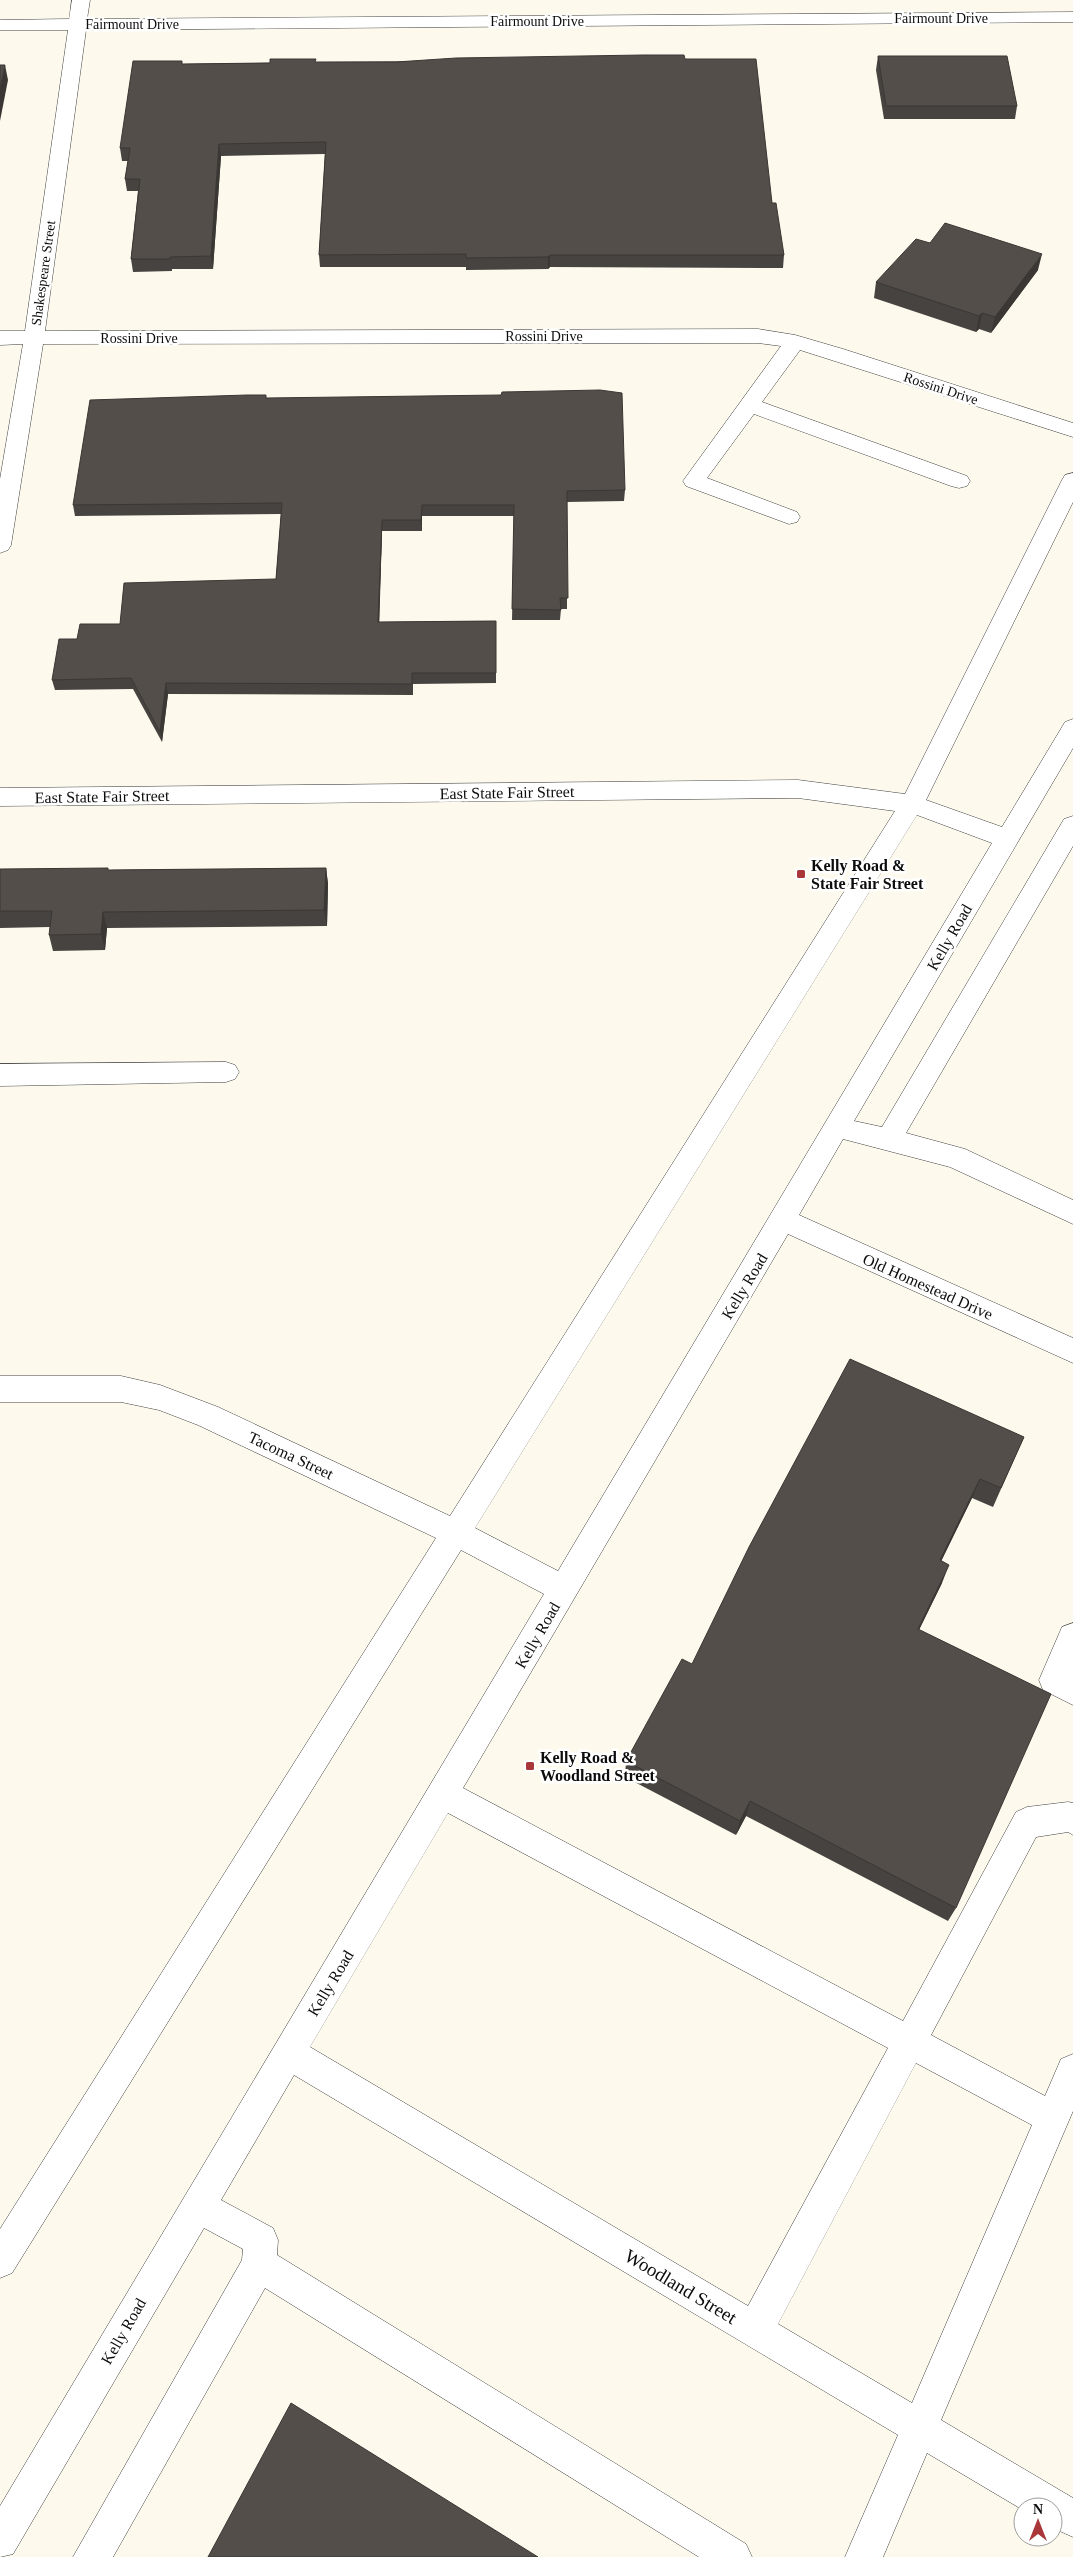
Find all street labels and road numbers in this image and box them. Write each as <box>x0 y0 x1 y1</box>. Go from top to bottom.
street label: Fairmount Drive <box>894 11 988 26</box>
street label: Fairmount Drive <box>490 14 584 29</box>
street label: Fairmount Drive <box>85 17 179 32</box>
street label: Shakespeare Street <box>29 219 58 327</box>
street label: Rossini Drive <box>505 329 583 344</box>
street label: Rossini Drive <box>100 331 178 346</box>
street label: Rossini Drive <box>902 369 980 408</box>
street label: East State Fair Street <box>440 783 575 802</box>
street label: East State Fair Street <box>35 787 170 806</box>
street label: Kelly Road <box>924 901 976 974</box>
street label: Kelly Road <box>718 1250 771 1323</box>
street label: Old Homestead Drive <box>860 1250 995 1323</box>
street label: Tacoma Street <box>246 1428 336 1483</box>
street label: Kelly Road <box>512 1599 564 1672</box>
street label: Kelly Road <box>304 1947 357 2020</box>
street label: Woodland Street <box>621 2245 741 2328</box>
street label: Kelly Road <box>98 2295 150 2368</box>

